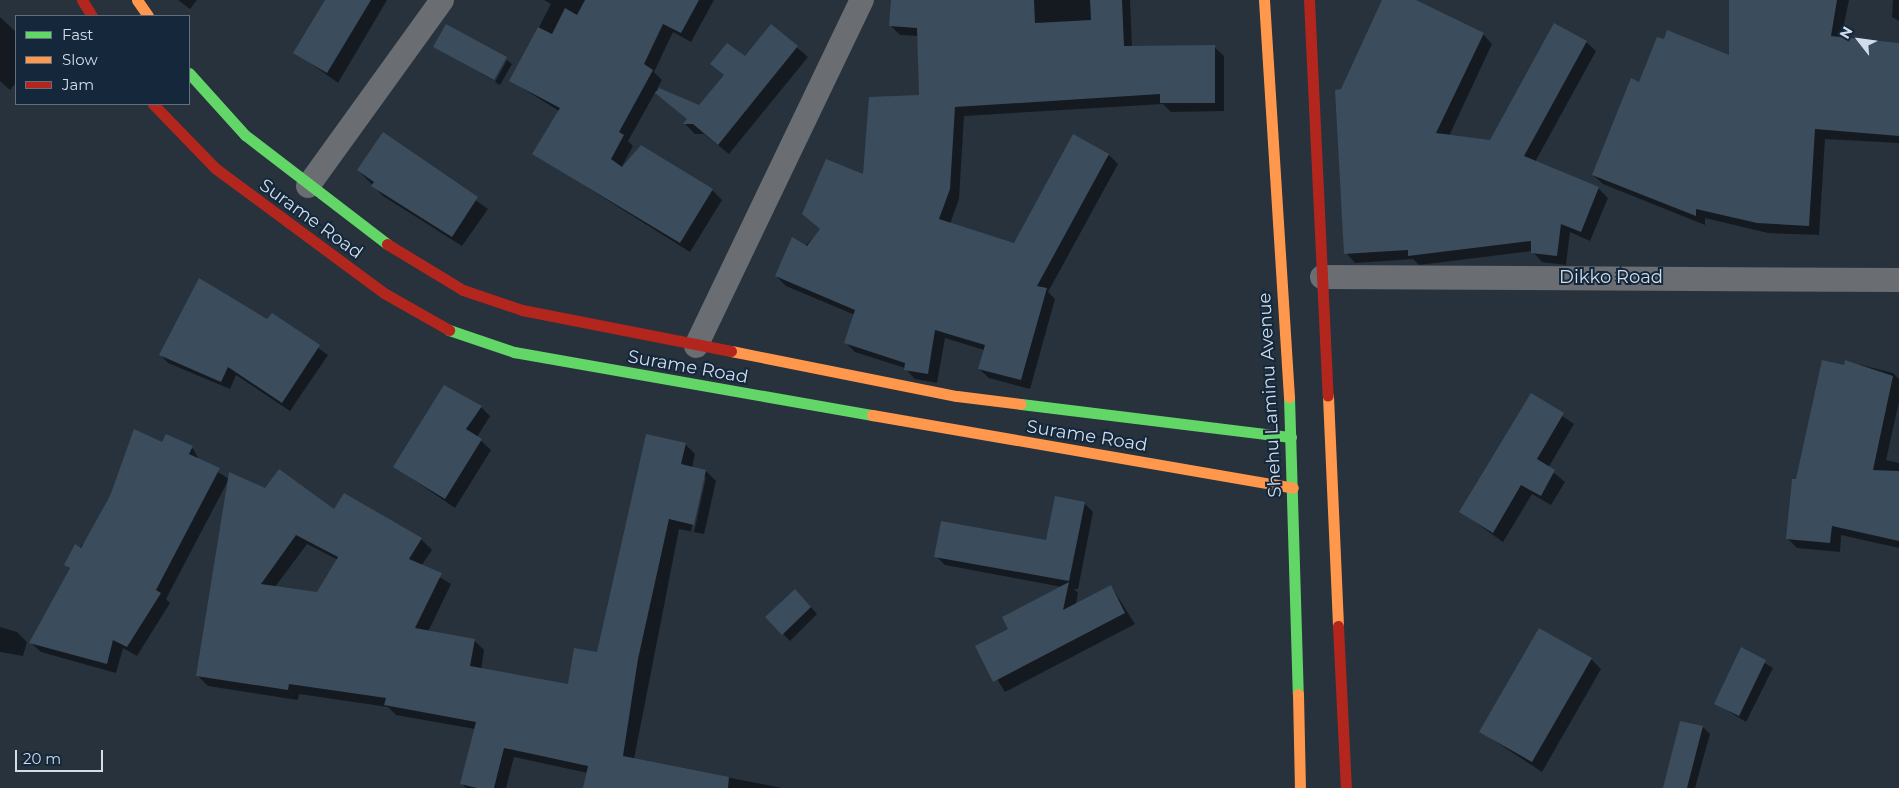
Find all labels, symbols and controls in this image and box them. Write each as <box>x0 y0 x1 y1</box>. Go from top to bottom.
legend <box>15 15 190 105</box>
north arrow <box>1834 15 1884 65</box>
text: N <box>1835 23 1857 42</box>
text: Fast <box>62 25 93 44</box>
text: Slow <box>62 50 98 69</box>
text: Jam <box>62 75 94 94</box>
street label: Surame Road <box>255 174 367 264</box>
street label: Dikko Road <box>1559 266 1663 288</box>
street label: Shehu Laminu Avenue <box>1254 292 1286 498</box>
street label: Surame Road <box>626 346 750 388</box>
street label: Surame Road <box>1025 416 1149 456</box>
scale bar <box>18 740 105 772</box>
text: 20 m <box>23 749 61 768</box>

